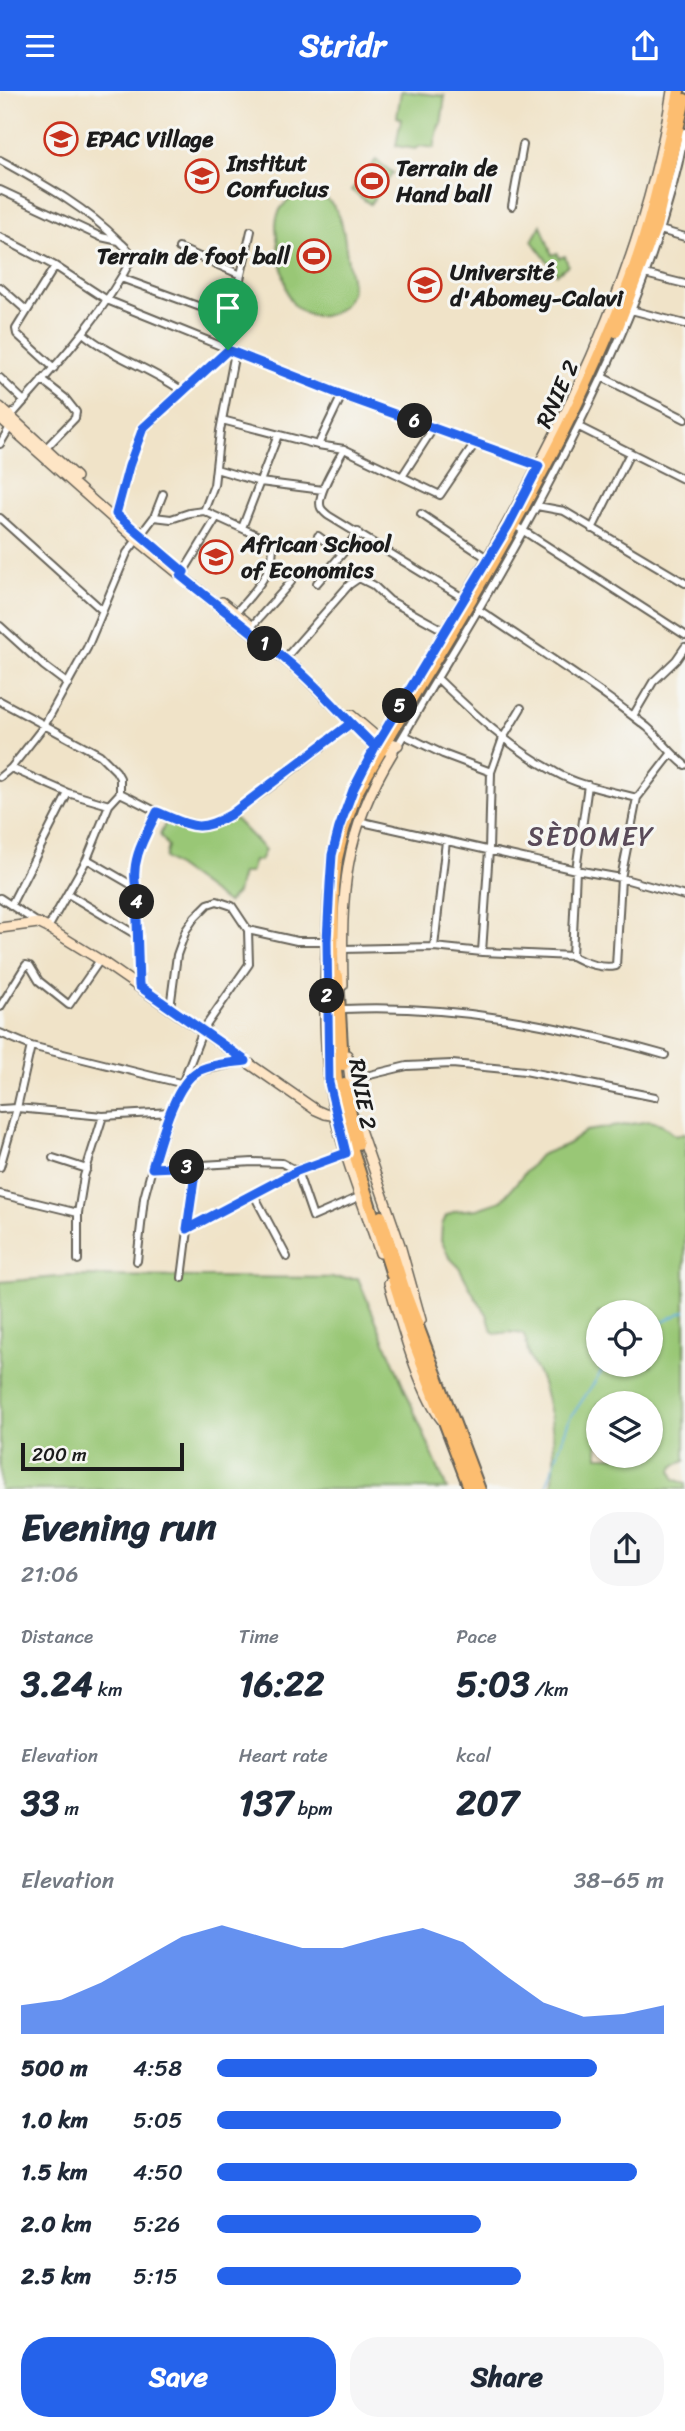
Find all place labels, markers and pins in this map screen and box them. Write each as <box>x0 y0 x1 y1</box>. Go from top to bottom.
place label: EPAC Village <box>86 119 214 160</box>
school or university icon: EPAC Village <box>42 120 80 158</box>
place label: Institut Confucius <box>226 143 330 210</box>
place label: Terrain de Hand ball <box>395 148 498 215</box>
school or university icon: Institut Confucius <box>183 157 221 195</box>
sports icon: Terrain de Hand ball <box>353 162 391 200</box>
place label: Terrain de foot ball <box>97 236 291 277</box>
sports icon: Terrain de foot ball <box>295 237 333 275</box>
place label: Université d'Abomey-Calavi <box>450 252 625 319</box>
school or university icon: Université d'Abomey-Calavi <box>406 266 444 304</box>
pin <box>198 278 258 350</box>
pin: 6 <box>398 403 432 439</box>
place label: African School of Economics <box>240 524 392 591</box>
school or university icon: African School of Economics <box>197 538 235 576</box>
pin: 1 <box>247 627 282 661</box>
pin: 5 <box>382 689 418 723</box>
pin: 4 <box>120 885 154 919</box>
pin: 2 <box>310 979 344 1013</box>
pin: 3 <box>170 1149 204 1185</box>

